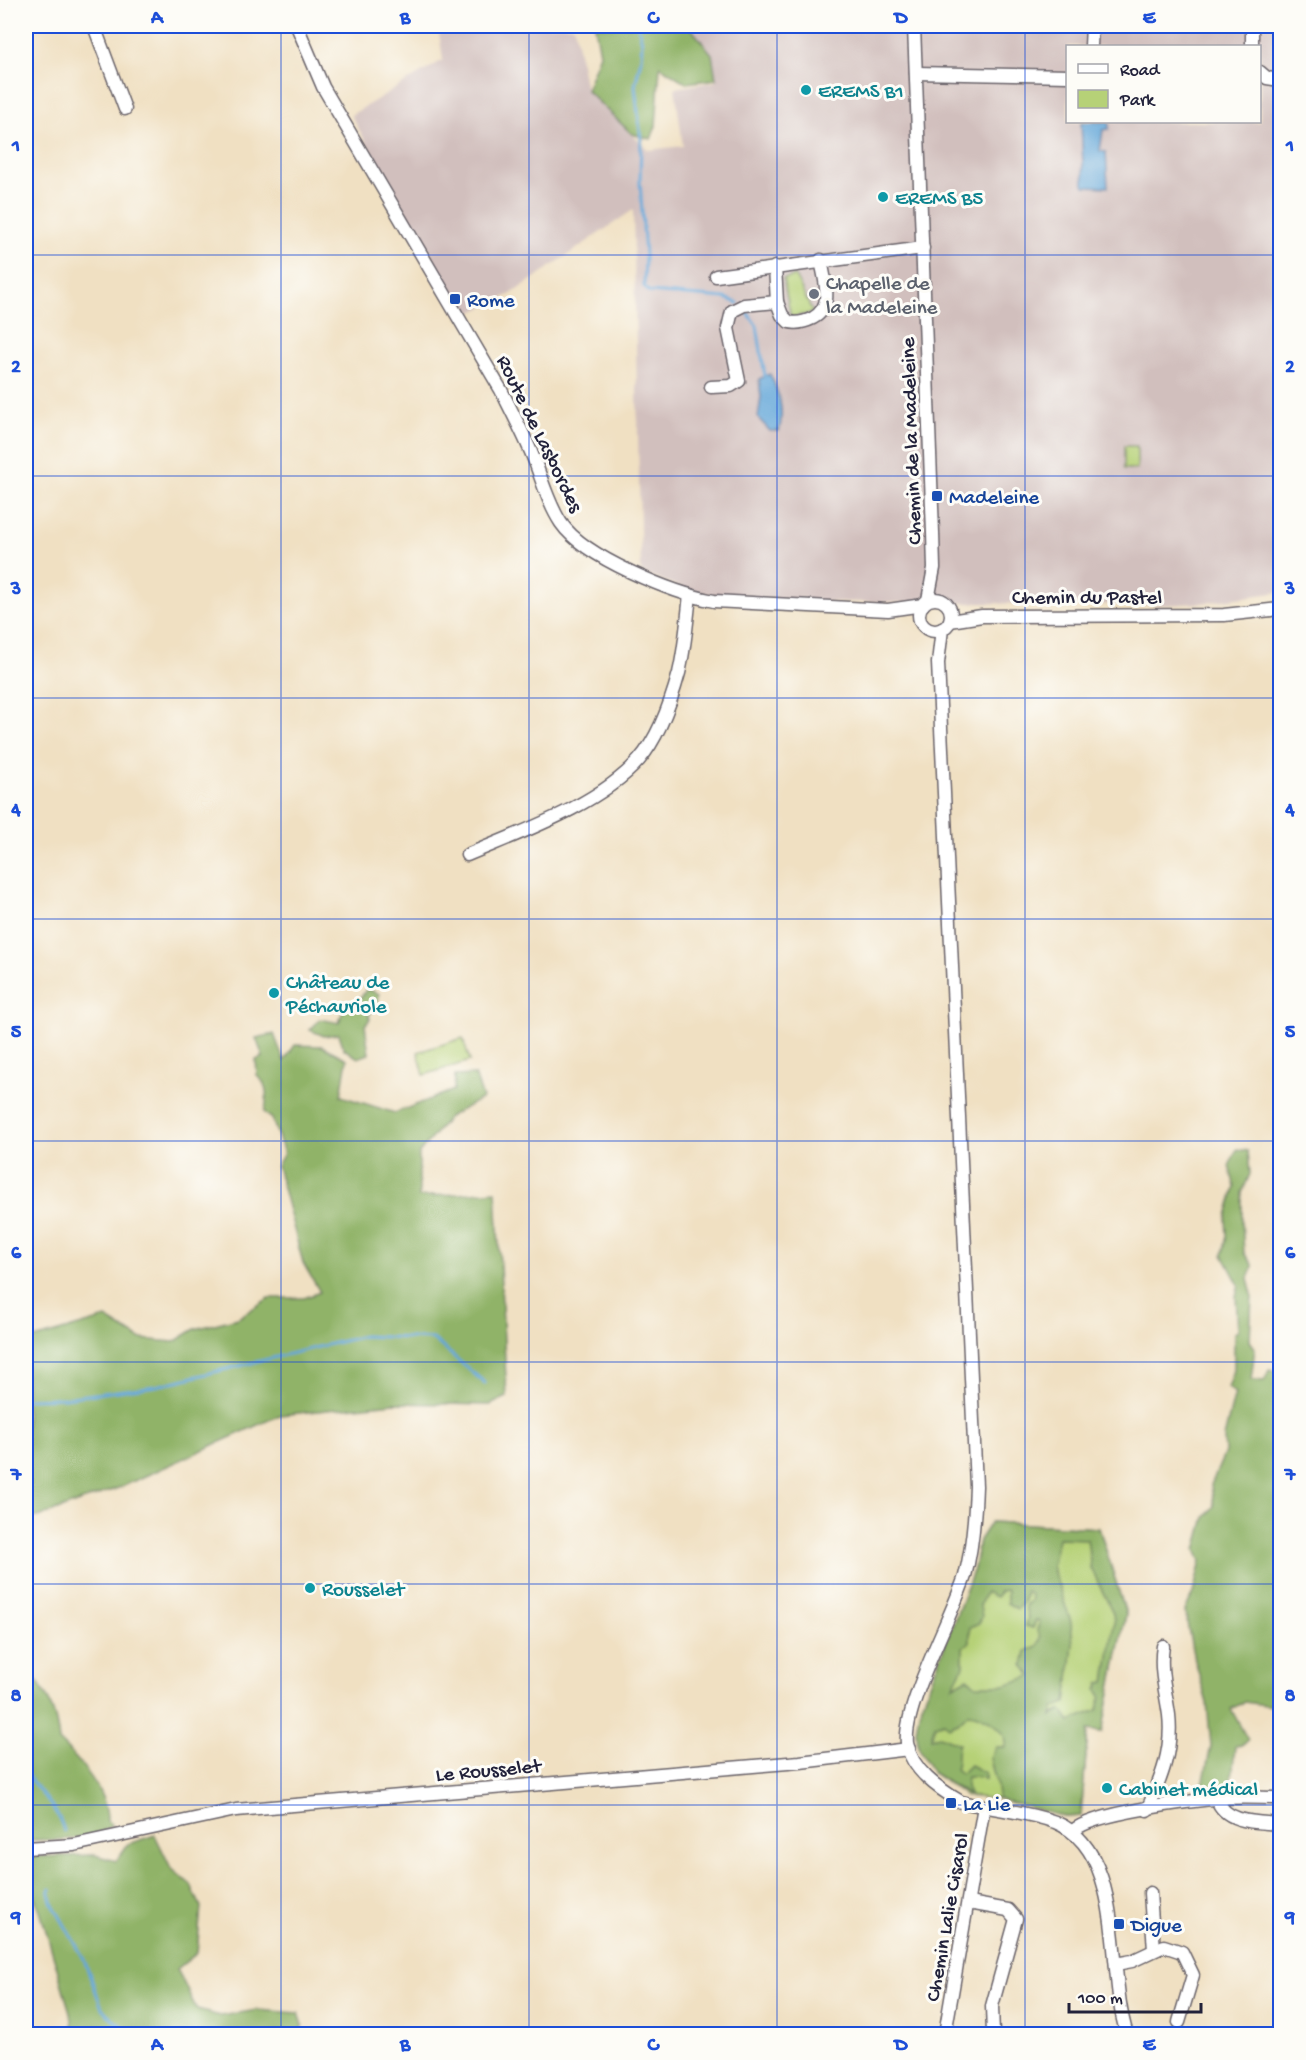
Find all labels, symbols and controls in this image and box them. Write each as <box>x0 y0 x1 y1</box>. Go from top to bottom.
text: A <box>150 8 165 31</box>
text: B <box>399 8 411 31</box>
text: C <box>647 8 661 31</box>
text: D <box>892 8 908 31</box>
text: E <box>1143 8 1157 31</box>
legend <box>1066 45 1261 123</box>
text: Road <box>1120 61 1161 82</box>
place label: EREMS B1 <box>818 81 904 106</box>
marker: EREMS B1 <box>799 83 813 97</box>
text: Park <box>1119 91 1156 112</box>
text: 1 <box>11 136 20 159</box>
text: 1 <box>1285 136 1294 159</box>
place label: EREMS B5 <box>895 188 983 213</box>
marker: EREMS B5 <box>876 190 890 204</box>
place label: Chapelle de la Madeleine <box>826 273 939 322</box>
marker: Chapelle de la Madeleine <box>807 287 821 301</box>
place label: Rome <box>467 290 516 315</box>
marker: Rome <box>448 292 462 306</box>
street label: Chemin de la Madeleine <box>897 336 930 545</box>
street label: Route de Lasbordes <box>489 352 587 518</box>
text: 2 <box>11 357 21 380</box>
text: 2 <box>1285 357 1295 380</box>
place label: Madeleine <box>949 487 1040 512</box>
marker: Madeleine <box>930 489 944 503</box>
text: 3 <box>10 579 21 602</box>
text: 3 <box>1284 579 1295 602</box>
street label: Chemin du Pastel <box>1012 587 1162 612</box>
text: 4 <box>10 800 21 823</box>
text: 4 <box>1284 800 1295 823</box>
place label: Château de Péchauriole <box>285 972 391 1021</box>
marker: Château de Péchauriole <box>267 986 281 1000</box>
text: 5 <box>11 1022 22 1045</box>
text: 5 <box>1285 1022 1296 1045</box>
text: 6 <box>11 1243 22 1266</box>
text: 6 <box>1285 1243 1296 1266</box>
text: 7 <box>10 1465 23 1488</box>
text: 7 <box>1284 1465 1297 1488</box>
place label: Rousselet <box>322 1579 407 1604</box>
marker: Rousselet <box>303 1581 317 1595</box>
text: 8 <box>11 1686 22 1709</box>
text: 8 <box>1285 1686 1296 1709</box>
street label: Le Rousselet <box>435 1755 544 1790</box>
place label: Cabinet médical <box>1119 1779 1258 1804</box>
marker: Cabinet médical <box>1100 1781 1114 1795</box>
place label: La Lie <box>963 1794 1012 1819</box>
marker: La Lie <box>944 1796 958 1810</box>
street label: Chemin Lalie Cisarol <box>922 1831 977 2004</box>
text: 9 <box>10 1908 21 1931</box>
text: 9 <box>1284 1908 1295 1931</box>
place label: Digue <box>1129 1915 1183 1940</box>
marker: Digue <box>1112 1917 1126 1931</box>
scale bar <box>1069 1976 1201 2014</box>
text: 100 m <box>1077 1989 1123 2010</box>
text: A <box>150 2035 165 2058</box>
text: B <box>399 2035 411 2058</box>
text: C <box>647 2035 661 2058</box>
text: D <box>892 2035 908 2058</box>
text: E <box>1143 2035 1157 2058</box>

